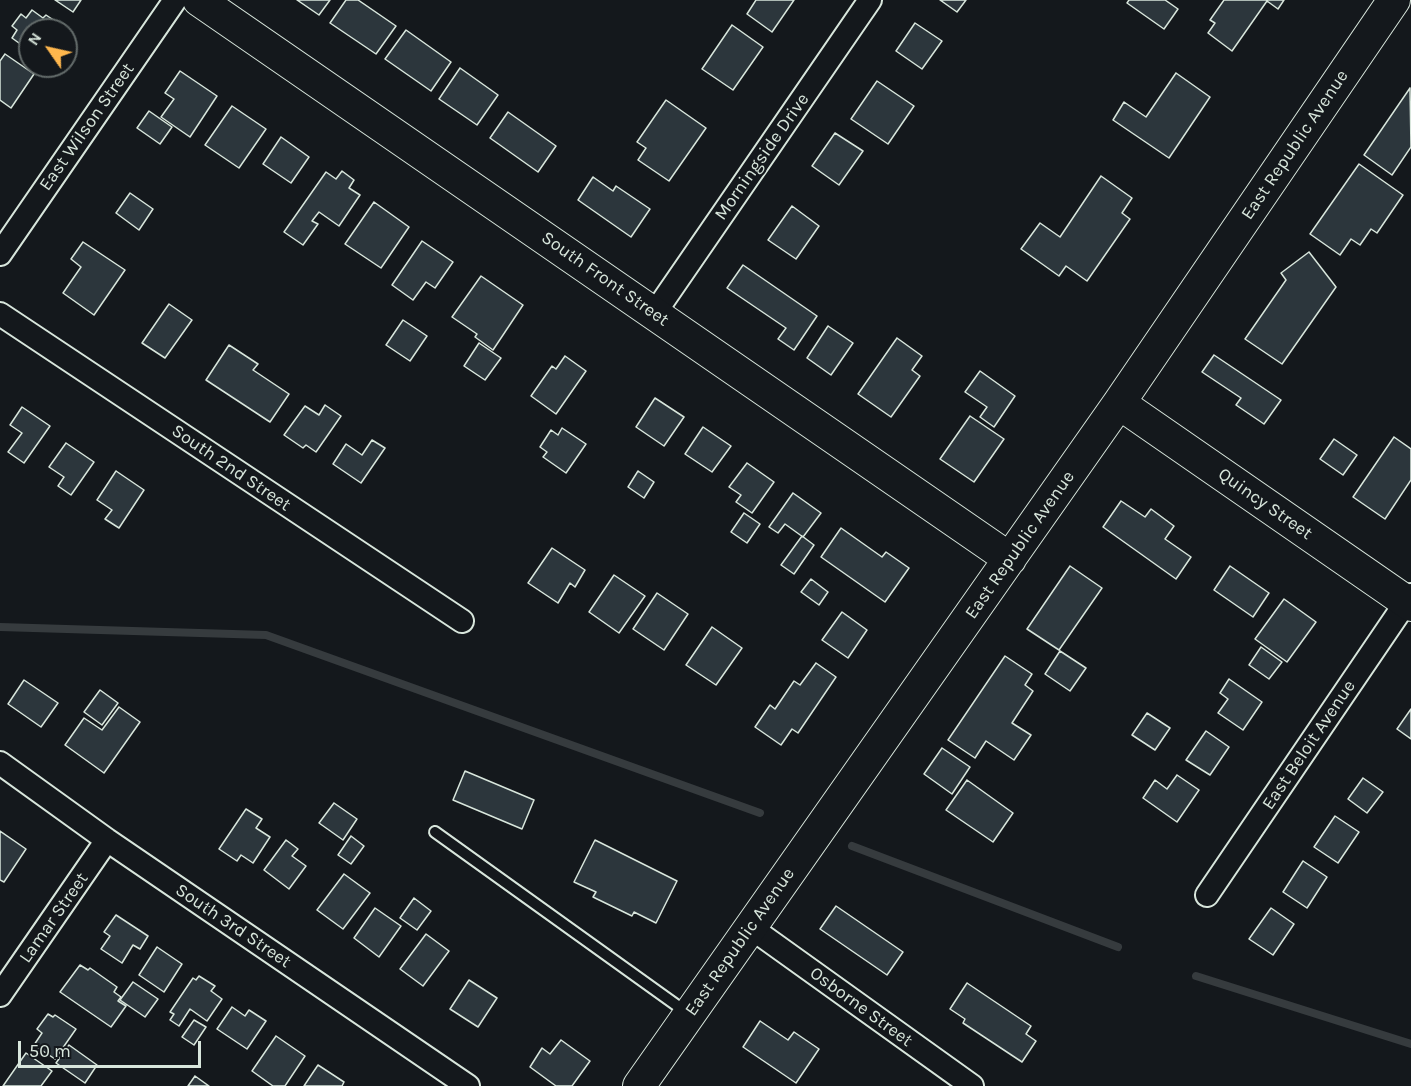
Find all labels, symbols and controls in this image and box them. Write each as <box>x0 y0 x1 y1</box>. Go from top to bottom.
north arrow <box>18 18 78 78</box>
text: N <box>23 29 45 49</box>
street label: East Wilson Street <box>35 59 139 195</box>
street label: East Republic Avenue <box>1237 66 1353 224</box>
street label: Morningside Drive <box>710 89 814 225</box>
street label: South Front Street <box>537 227 673 331</box>
street label: South 2nd Street <box>167 420 295 516</box>
street label: Quincy Street <box>1214 464 1316 544</box>
street label: East Republic Avenue <box>961 467 1079 623</box>
street label: East Beloit Avenue <box>1258 676 1360 814</box>
street label: East Republic Avenue <box>681 864 799 1020</box>
street label: Lamar Street <box>15 869 93 967</box>
street label: South 3rd Street <box>171 879 295 973</box>
street label: Osborne Street <box>805 962 917 1052</box>
scale bar <box>21 1029 204 1067</box>
text: 50 m <box>29 1040 71 1062</box>

